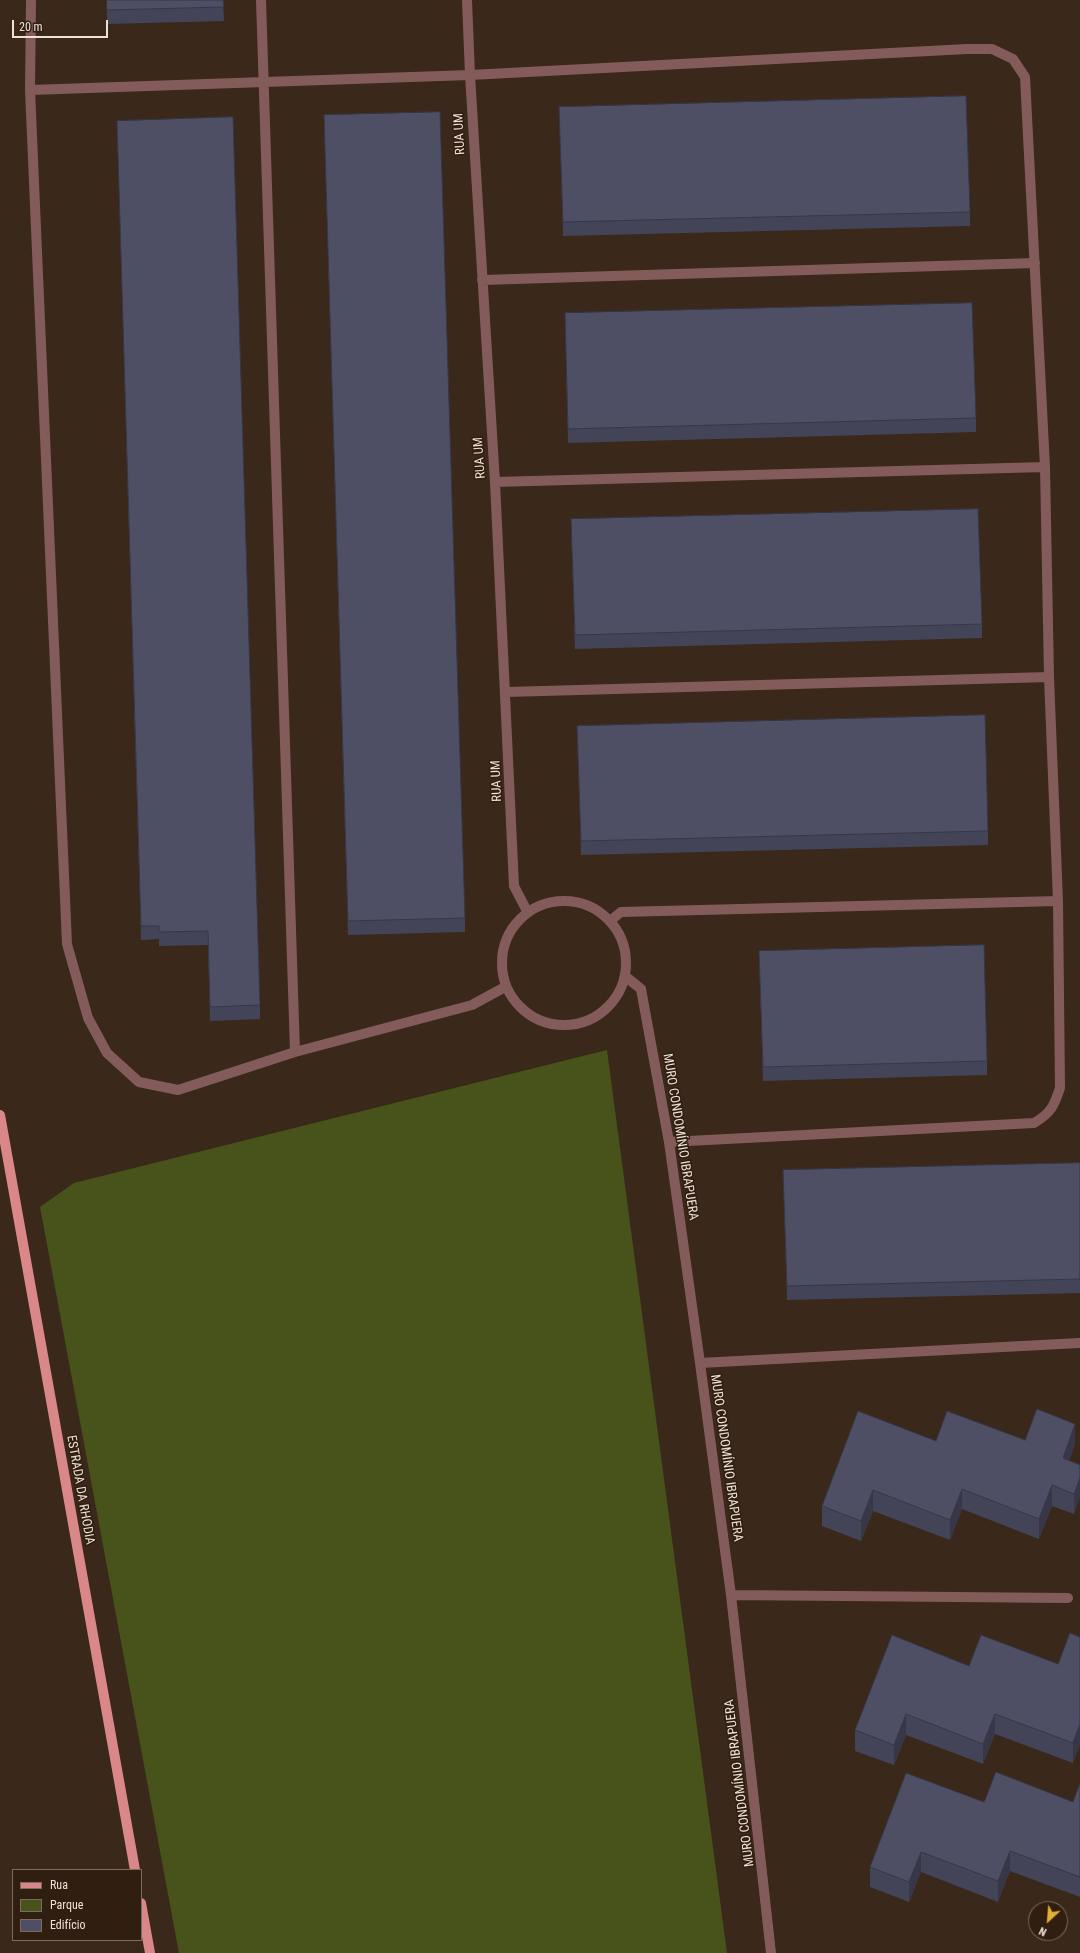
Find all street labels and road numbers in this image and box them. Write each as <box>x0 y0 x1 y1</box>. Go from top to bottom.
street label: RUA UM <box>451 113 469 155</box>
street label: RUA UM <box>471 437 489 479</box>
street label: RUA UM <box>488 760 506 802</box>
street label: MURO CONDOMÍNIO IBRAPUERA <box>659 1053 701 1221</box>
street label: MURO CONDOMÍNIO IBRAPUERA <box>707 1373 745 1543</box>
street label: ESTRADA DA RHODIA <box>63 1434 97 1546</box>
street label: MURO CONDOMÍNIO IBRAPUERA <box>722 1698 758 1868</box>

